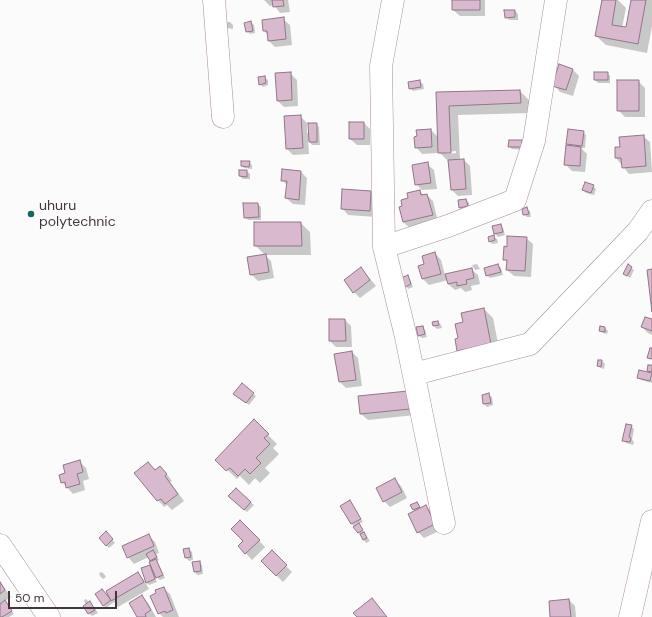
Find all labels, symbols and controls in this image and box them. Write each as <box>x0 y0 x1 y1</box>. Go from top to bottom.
place label: uhuru polytechnic <box>39 198 116 230</box>
marker: uhuru polytechnic <box>26 209 36 219</box>
scale bar <box>10 583 119 609</box>
text: 50 m <box>15 590 44 606</box>

